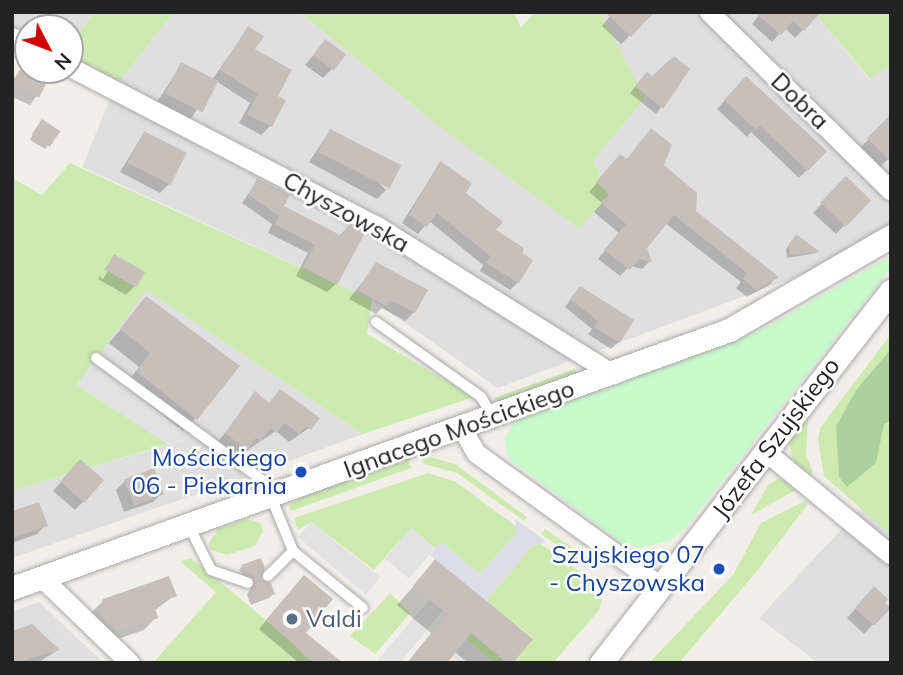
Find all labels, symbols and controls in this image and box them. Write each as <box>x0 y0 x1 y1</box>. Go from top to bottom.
north arrow <box>14 14 84 84</box>
text: N <box>49 48 77 75</box>
street label: Dobra <box>765 67 835 135</box>
street label: Chyszowska <box>278 166 414 258</box>
street label: Józefa Szujskiego <box>706 352 846 524</box>
street label: Ignacego Mościckiego <box>340 374 578 484</box>
place label: Mościckiego 06 - Piekarnia <box>131 444 287 500</box>
marker: Mościckiego 06 - Piekarnia <box>293 464 309 480</box>
place label: Szujskiego 07 - Chyszowska <box>549 541 705 597</box>
marker: Szujskiego 07 - Chyszowska <box>711 561 727 577</box>
place label: Valdi <box>306 605 362 633</box>
marker: Valdi <box>284 611 300 627</box>

